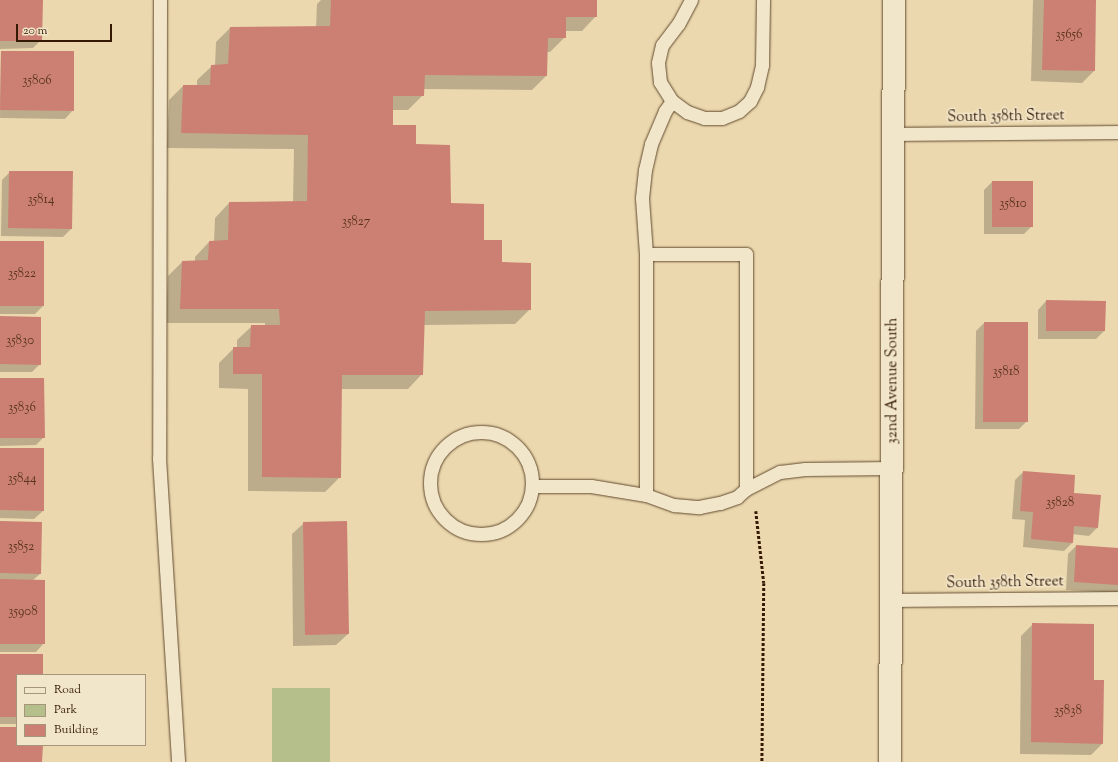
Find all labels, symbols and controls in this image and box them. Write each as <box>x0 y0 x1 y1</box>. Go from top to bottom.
scale bar <box>18 16 114 42</box>
text: 20 m <box>23 22 47 40</box>
house number: 35656 <box>1055 27 1083 43</box>
house number: 35806 <box>22 73 52 89</box>
street label: South 358th Street <box>947 107 1065 127</box>
house number: 35814 <box>27 192 55 208</box>
house number: 35810 <box>999 196 1027 212</box>
house number: 35827 <box>342 214 370 230</box>
house number: 35822 <box>8 266 36 282</box>
street label: 32nd Avenue South <box>884 318 902 444</box>
house number: 35830 <box>6 333 34 349</box>
house number: 35818 <box>992 364 1020 380</box>
house number: 35836 <box>8 400 36 416</box>
house number: 35844 <box>7 471 37 487</box>
house number: 35828 <box>1046 495 1074 511</box>
house number: 35852 <box>8 539 34 555</box>
street label: South 358th Street <box>946 573 1064 593</box>
house number: 35908 <box>8 604 38 620</box>
legend <box>16 674 146 746</box>
text: Road <box>54 681 81 699</box>
text: Park <box>54 701 77 719</box>
house number: 35838 <box>1054 703 1082 719</box>
text: Building <box>54 721 98 739</box>

